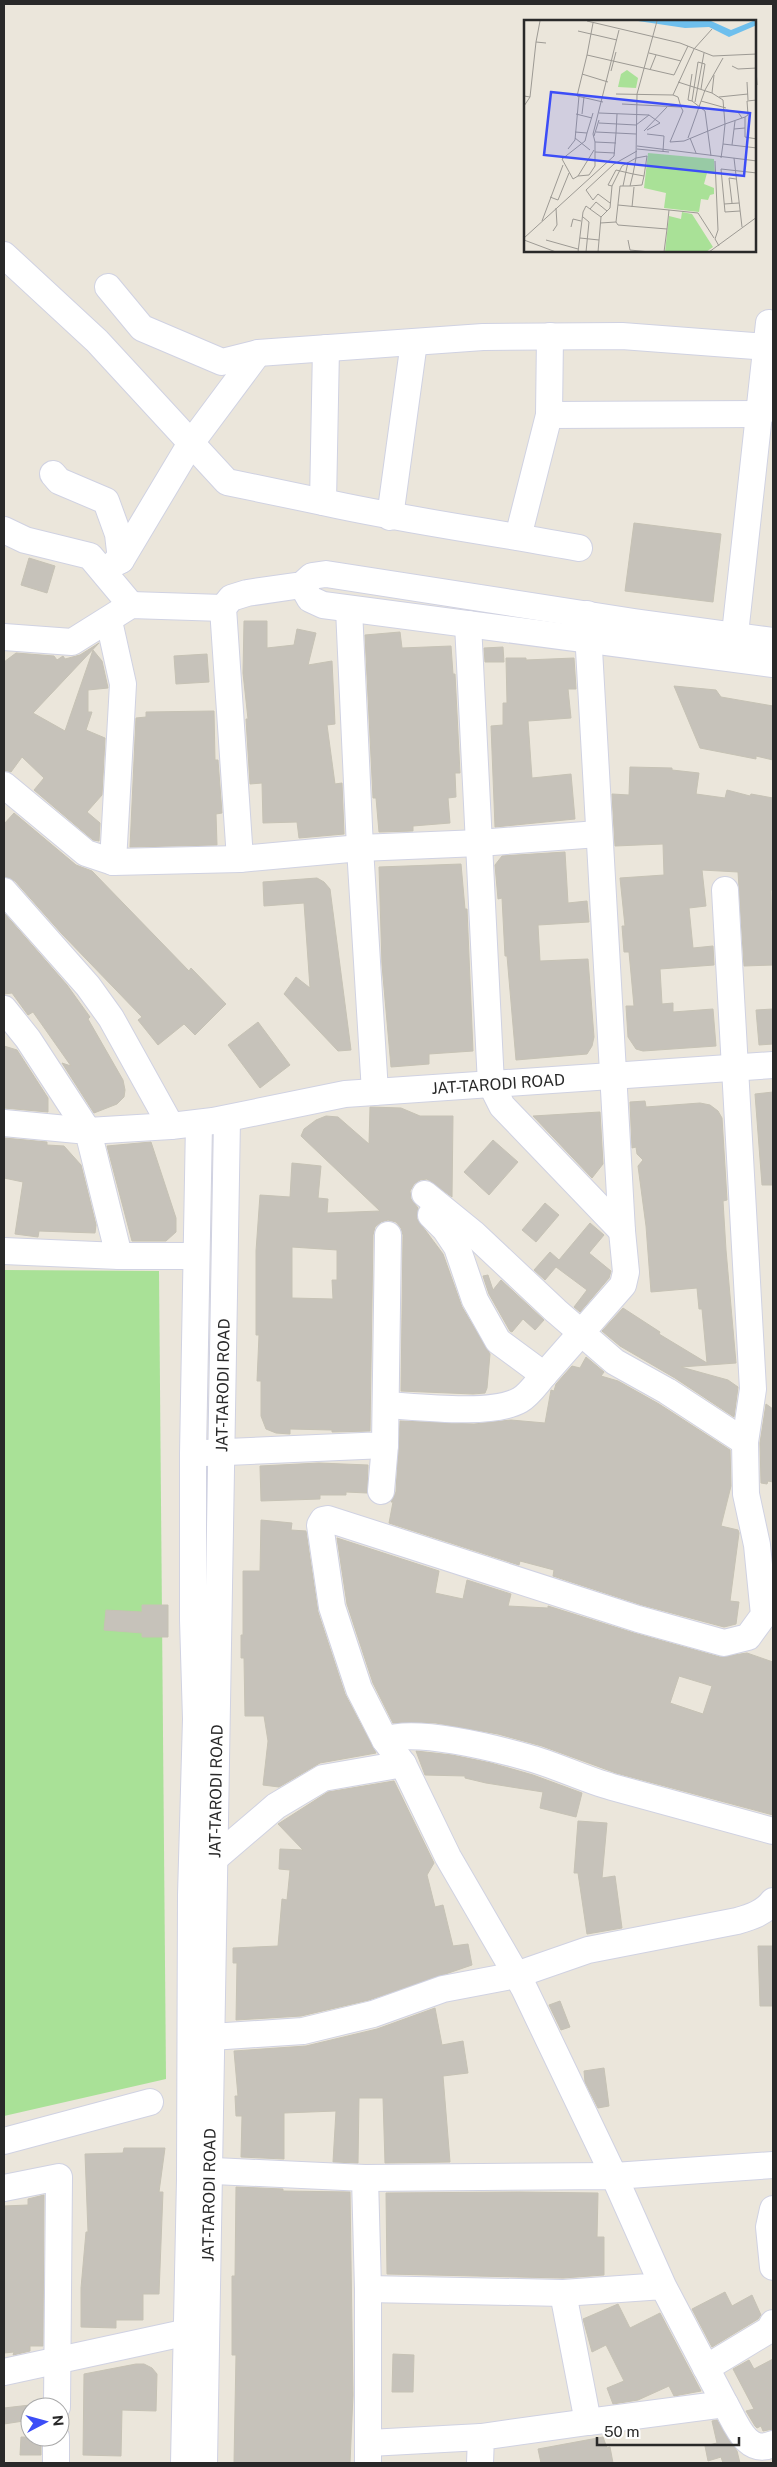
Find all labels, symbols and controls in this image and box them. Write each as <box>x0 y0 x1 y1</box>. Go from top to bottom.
inset map <box>524 20 757 252</box>
street label: JAT-TARODI ROAD <box>431 1070 566 1098</box>
street label: JAT-TARODI ROAD <box>212 1318 233 1452</box>
street label: JAT-TARODI ROAD <box>205 1724 226 1858</box>
street label: JAT-TARODI ROAD <box>198 2128 219 2262</box>
north arrow <box>20 2397 70 2447</box>
text: N <box>49 2414 66 2427</box>
scale bar <box>597 2414 740 2446</box>
text: 50 m <box>604 2423 639 2440</box>

